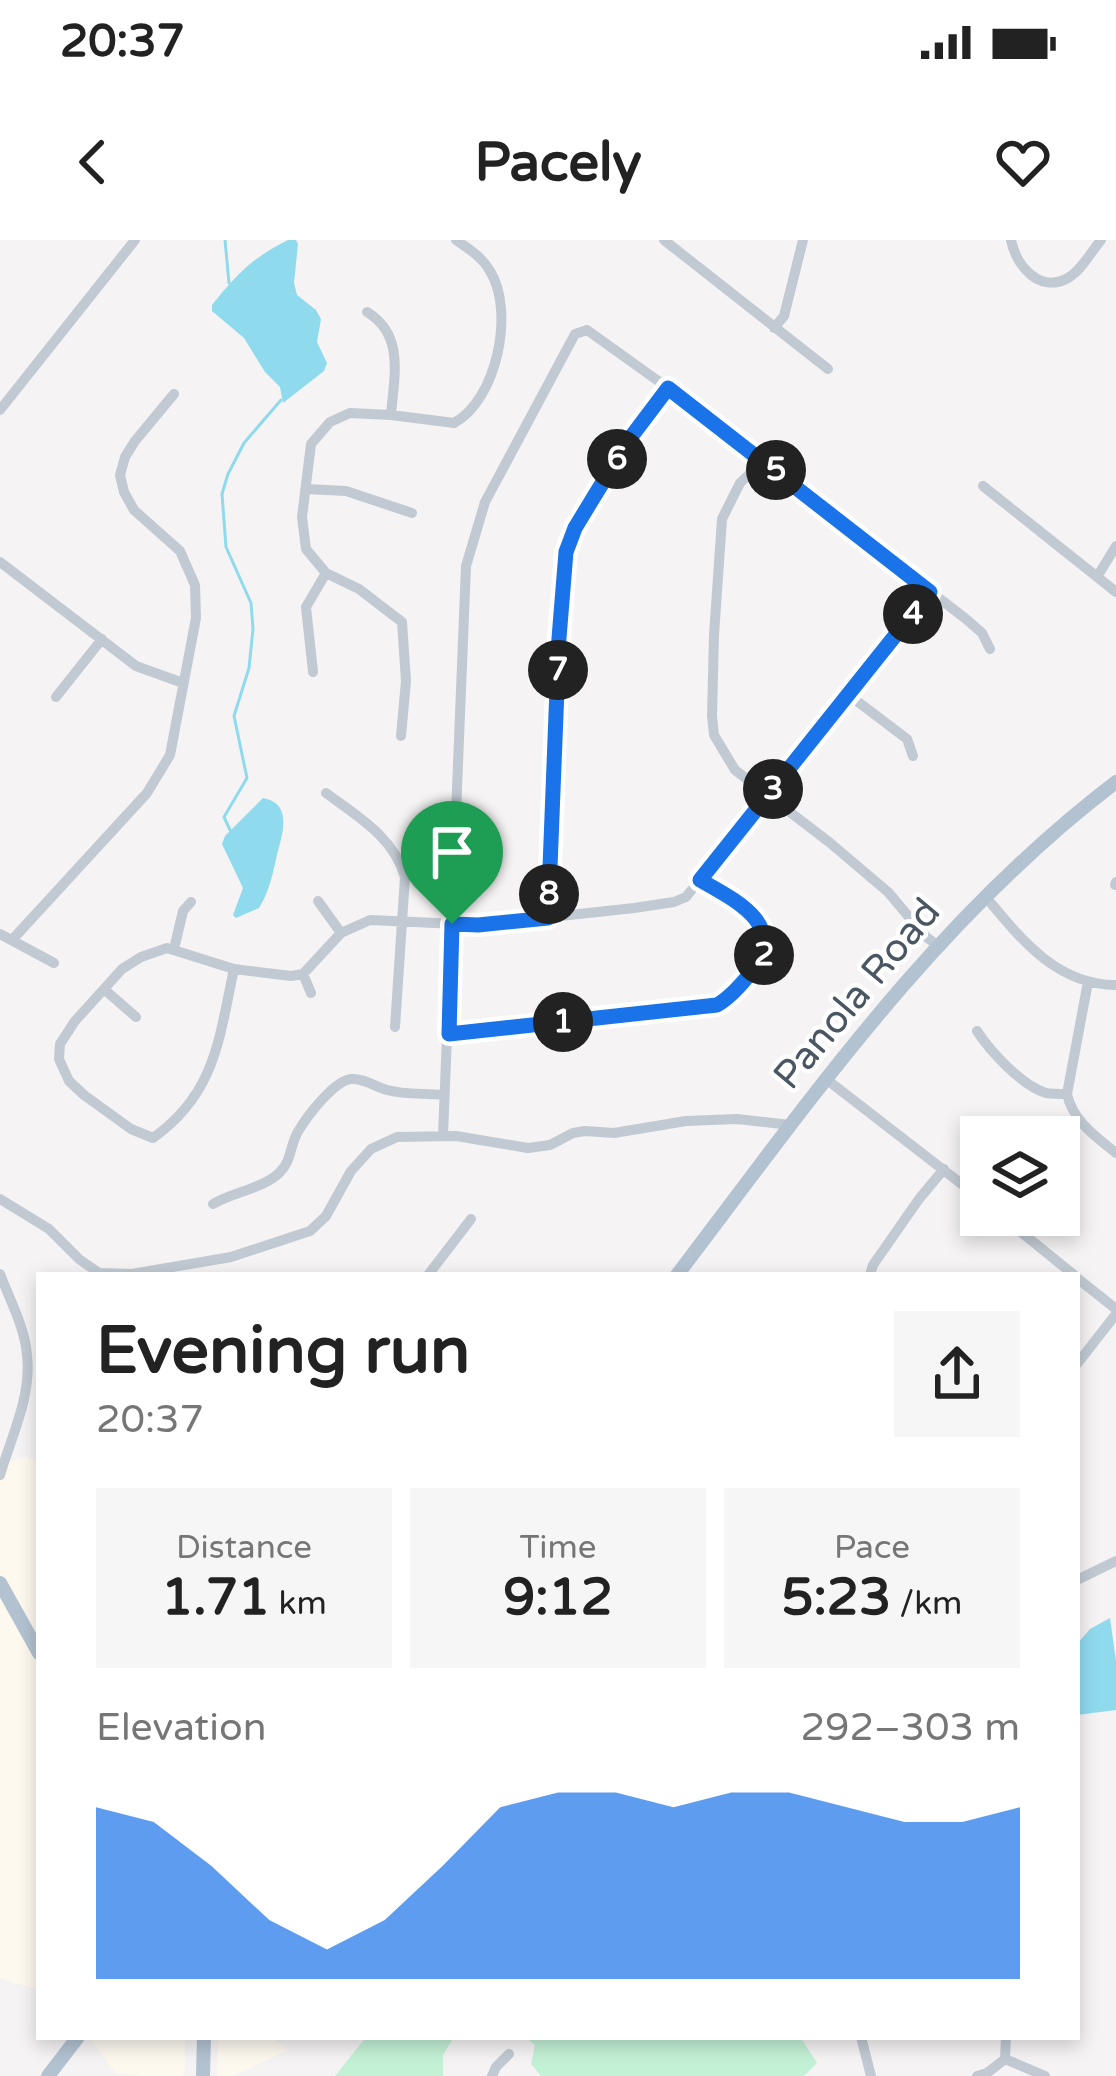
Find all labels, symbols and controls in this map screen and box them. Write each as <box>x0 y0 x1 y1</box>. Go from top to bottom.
text: 20:37 <box>60 15 185 69</box>
icon: back <box>60 129 126 195</box>
icon: heart <box>990 129 1056 195</box>
text: Pacely <box>475 130 641 195</box>
pin: 6 <box>587 429 647 489</box>
text: 6 <box>607 439 627 478</box>
pin: 5 <box>746 440 806 500</box>
text: 5 <box>766 450 786 489</box>
pin: 4 <box>883 584 943 644</box>
text: 4 <box>903 594 923 633</box>
pin: 7 <box>528 640 588 700</box>
text: 7 <box>548 650 568 689</box>
pin: 3 <box>743 759 803 819</box>
text: 3 <box>763 769 783 808</box>
pin <box>401 801 503 924</box>
icon: arrive <box>419 819 485 885</box>
pin: 8 <box>519 864 579 924</box>
text: 8 <box>539 874 559 913</box>
street label: Panola Road <box>764 889 950 1099</box>
pin: 2 <box>734 925 794 985</box>
text: 2 <box>754 935 774 974</box>
pin: 1 <box>533 992 593 1052</box>
text: 1 <box>553 1002 573 1041</box>
map controls <box>960 1116 1080 1236</box>
button: layers <box>960 1116 1080 1236</box>
text: Evening run <box>96 1311 470 1391</box>
button: share <box>894 1311 1020 1437</box>
text: 20:37 <box>96 1396 204 1443</box>
text: Distance <box>176 1528 312 1567</box>
text: Time <box>520 1528 596 1567</box>
text: Pace <box>834 1528 910 1567</box>
text: 1.71 <box>161 1567 270 1629</box>
text: 9:12 <box>503 1567 613 1629</box>
text: 5:23 <box>782 1567 891 1629</box>
text: km <box>270 1584 327 1623</box>
text: /km <box>891 1584 962 1623</box>
text: Elevation <box>96 1704 266 1751</box>
text: 292–303 m <box>800 1704 1020 1751</box>

